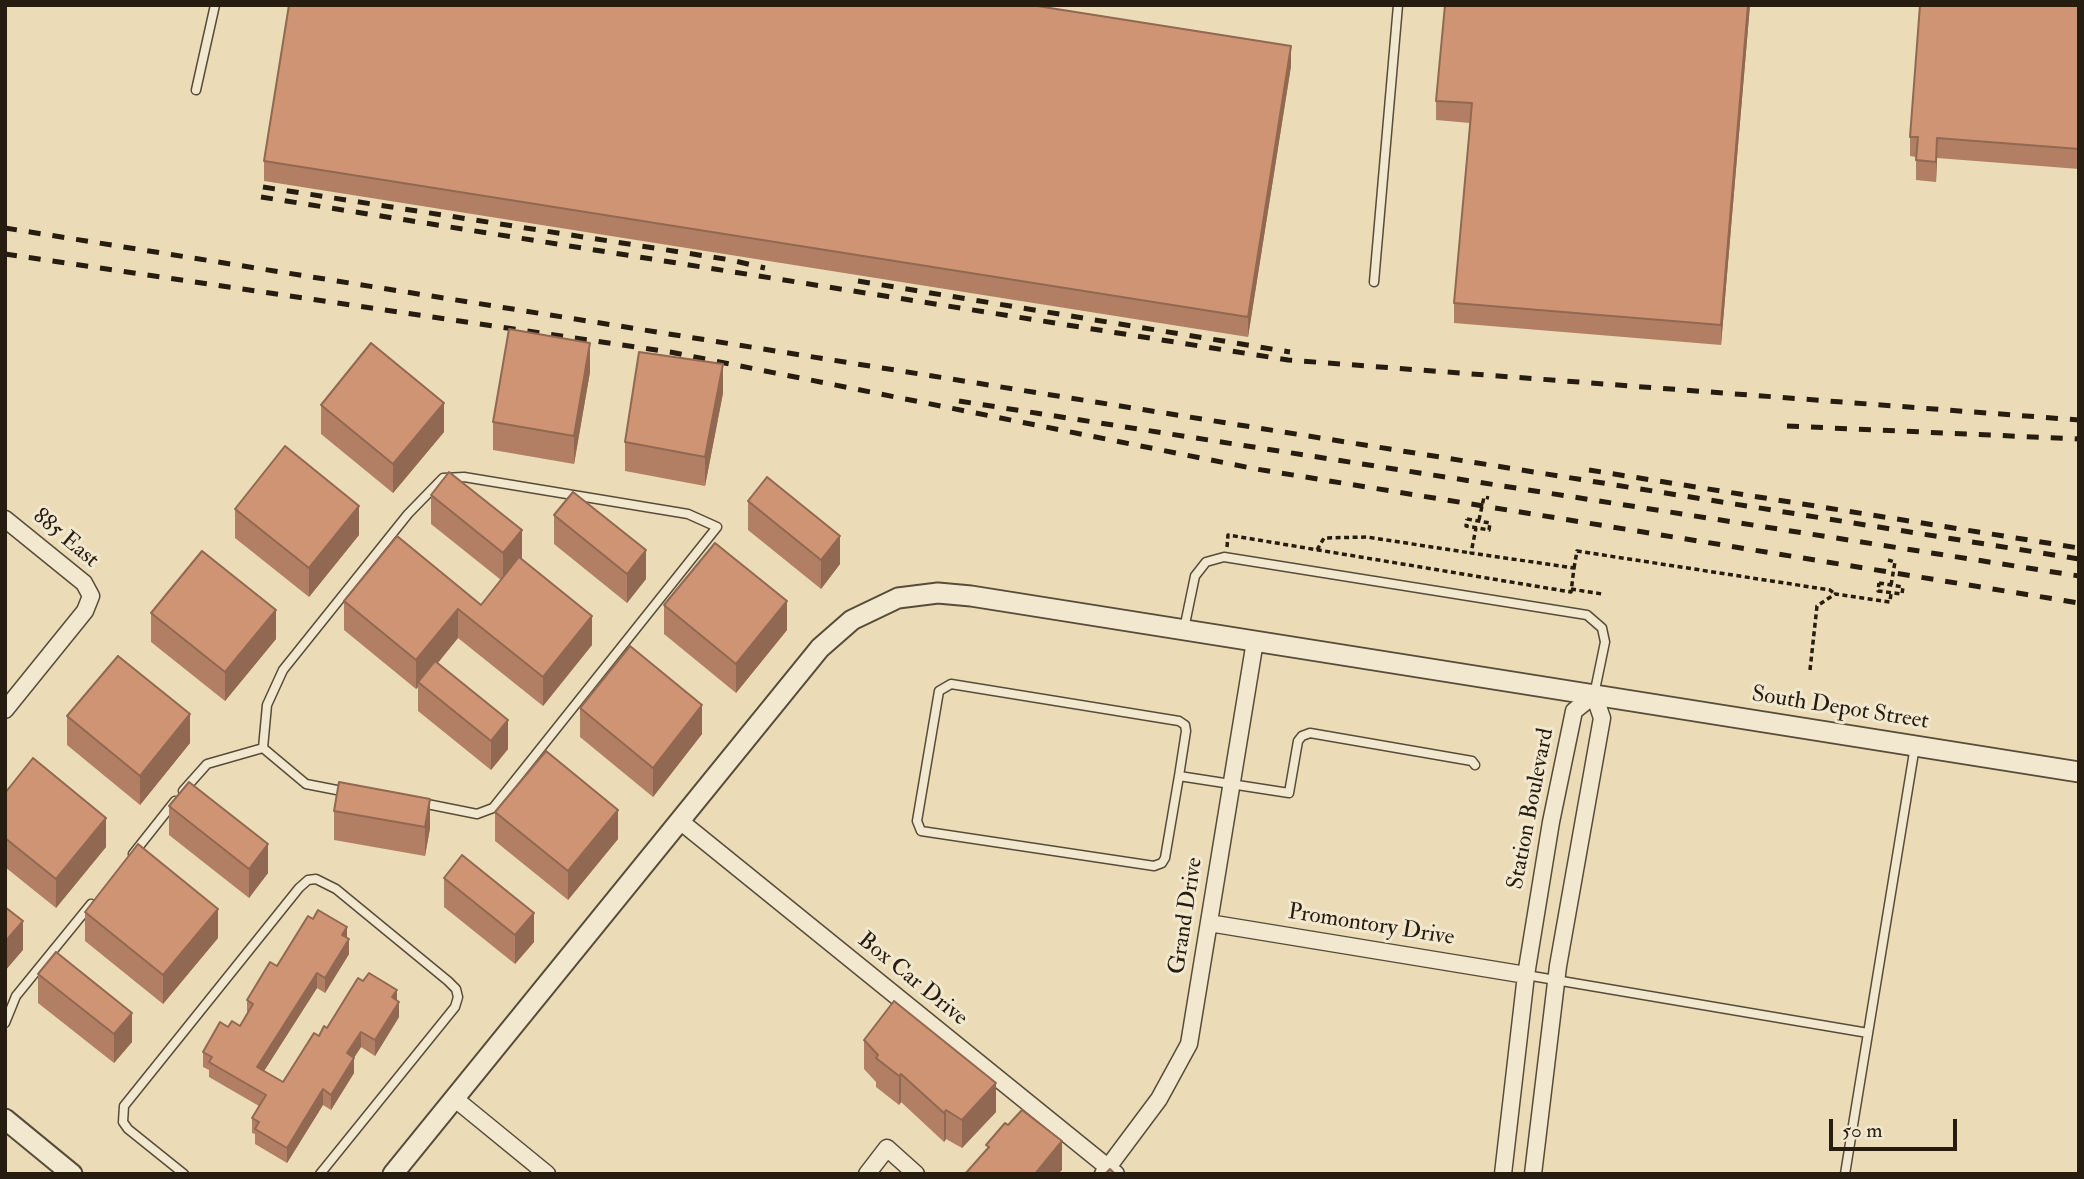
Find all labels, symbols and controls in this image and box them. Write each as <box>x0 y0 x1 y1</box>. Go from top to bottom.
street label: 885 East <box>26 503 104 575</box>
street label: South Depot Street <box>1750 681 1930 737</box>
street label: Station Boulevard <box>1503 726 1561 892</box>
street label: Grand Drive <box>1164 856 1210 976</box>
street label: Promontory Drive <box>1286 899 1456 953</box>
street label: Box Car Drive <box>852 927 972 1033</box>
scale bar <box>1832 1106 1960 1150</box>
text: 50 m <box>1842 1117 1883 1144</box>

